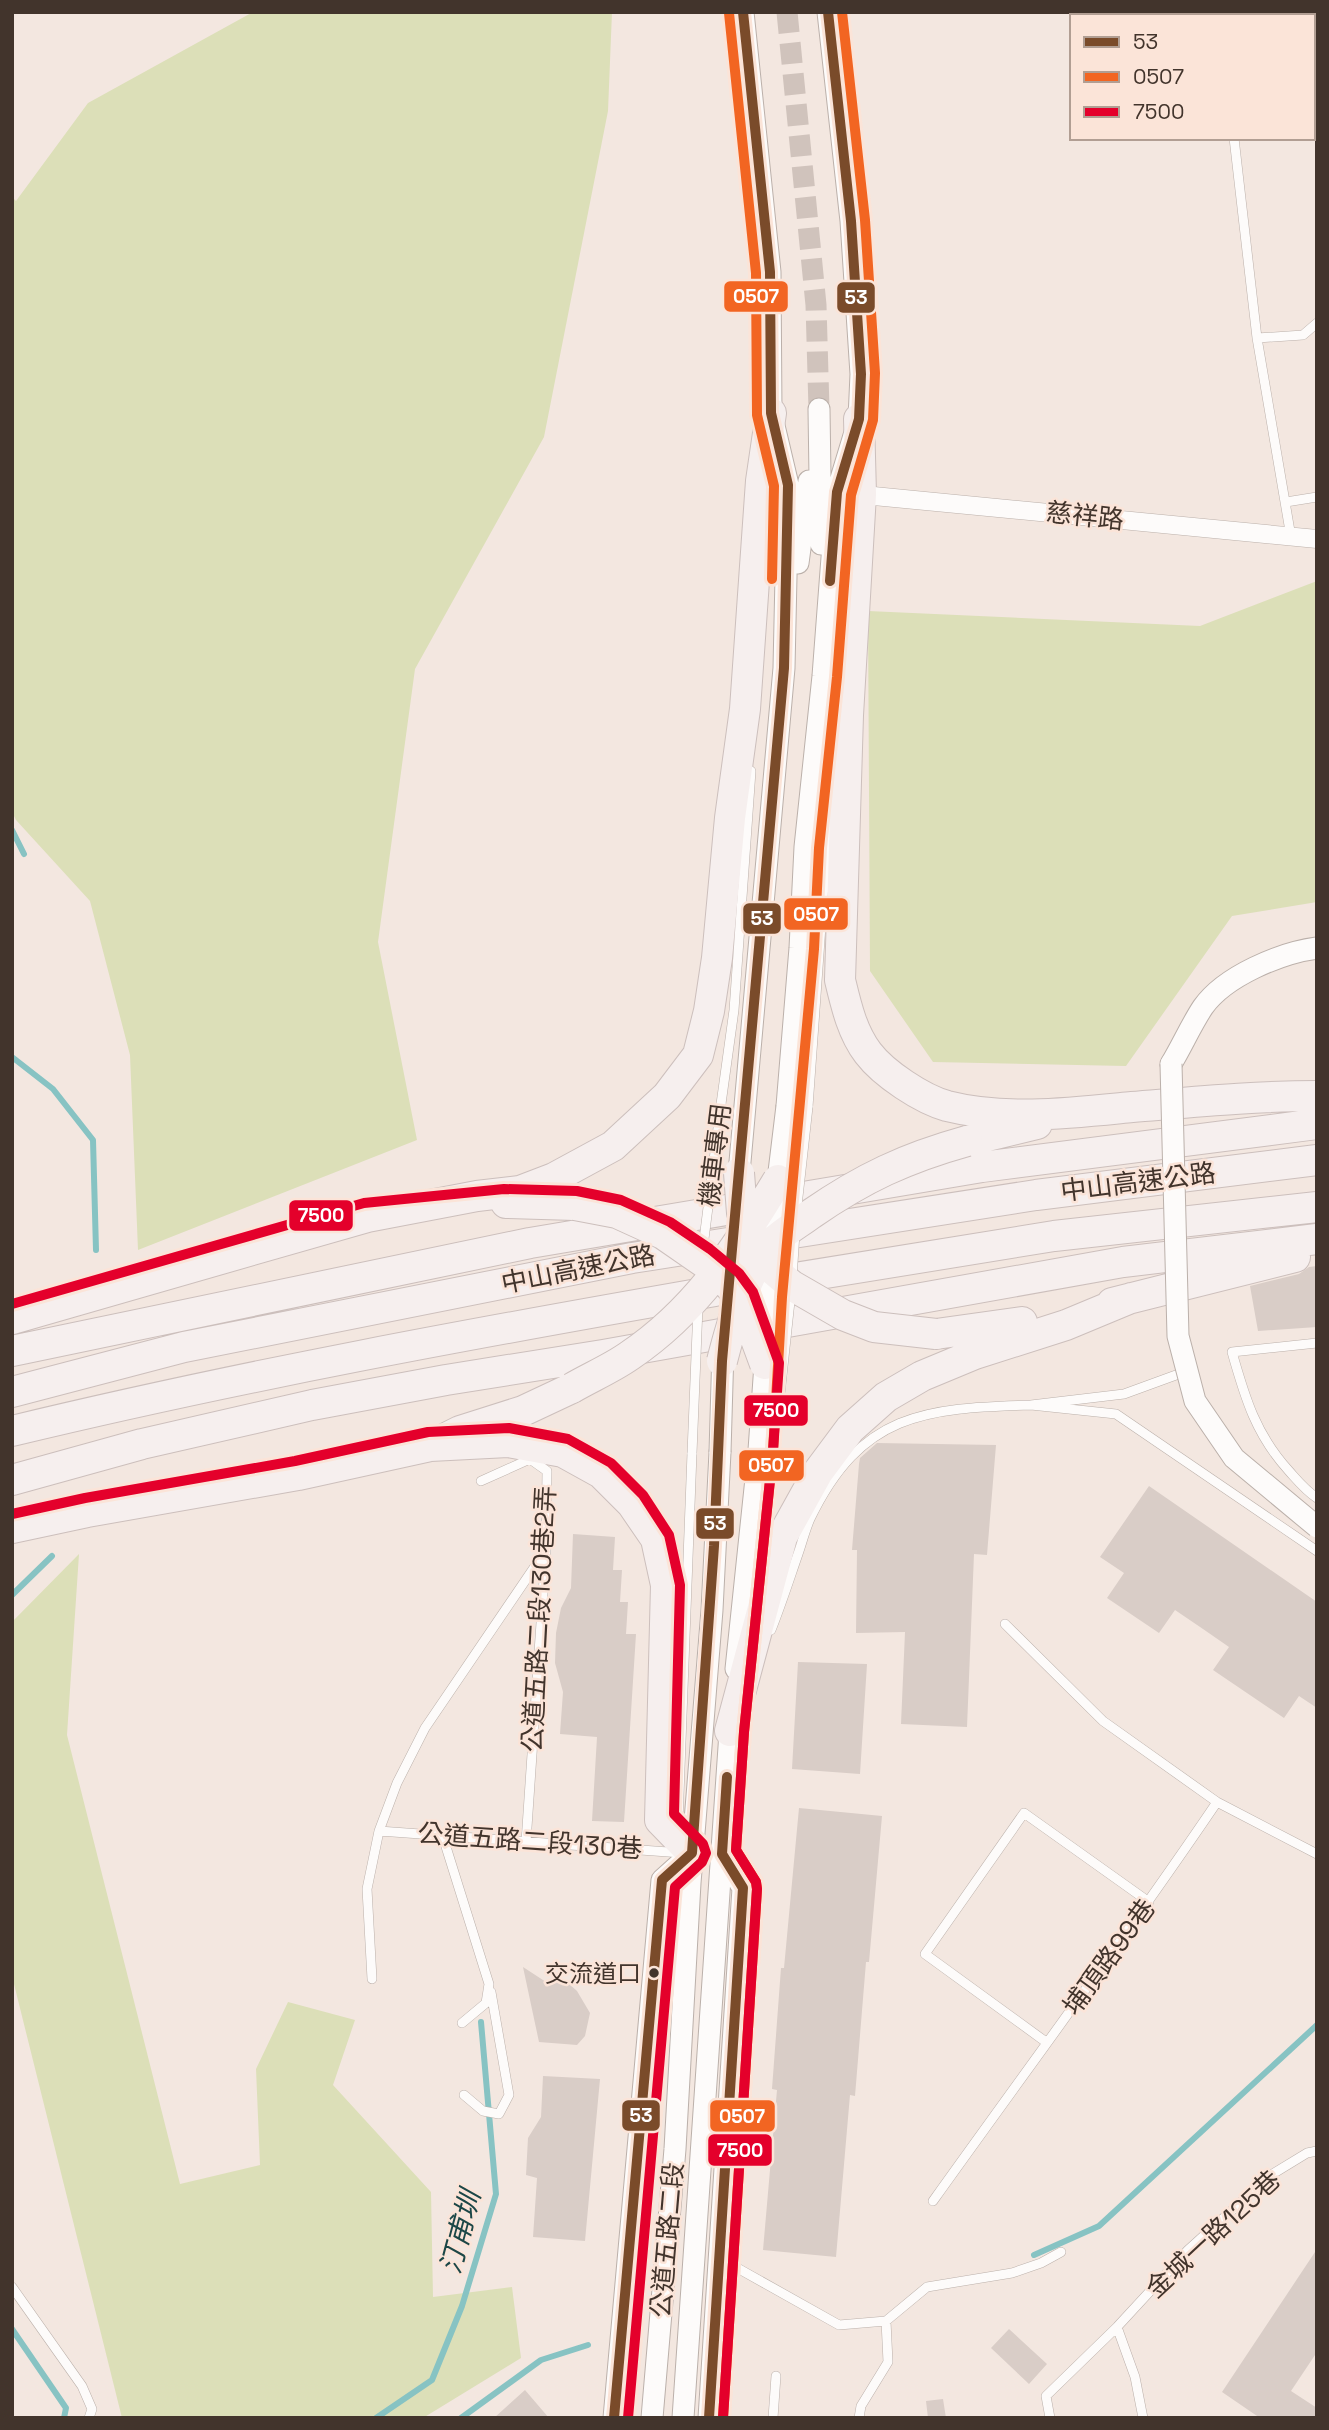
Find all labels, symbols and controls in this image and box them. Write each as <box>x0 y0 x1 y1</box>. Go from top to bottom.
legend <box>1070 14 1315 140</box>
text: 53 <box>1133 28 1158 55</box>
text: 0507 <box>1133 63 1184 90</box>
text: 7500 <box>1133 98 1184 125</box>
line badge: 0507 <box>723 280 789 313</box>
line badge: 53 <box>836 281 876 314</box>
text: 0507 <box>733 284 780 309</box>
text: 53 <box>845 285 867 310</box>
street label: 慈祥路 <box>1044 495 1126 537</box>
line badge: 0507 <box>783 897 849 931</box>
line badge: 53 <box>742 902 782 935</box>
text: 0507 <box>793 902 840 927</box>
text: 53 <box>751 906 773 931</box>
street label: 機車專用 <box>692 1101 738 1209</box>
street label: 中山高速公路 <box>1059 1156 1217 1208</box>
line badge: 7500 <box>288 1199 354 1232</box>
text: 7500 <box>298 1203 344 1228</box>
street label: 中山高速公路 <box>498 1237 658 1301</box>
line badge: 7500 <box>743 1394 809 1427</box>
text: 7500 <box>753 1398 799 1423</box>
line badge: 0507 <box>738 1449 805 1482</box>
text: 0507 <box>748 1453 795 1478</box>
street label: 公道五路二段130巷2弄 <box>515 1485 563 1753</box>
line badge: 53 <box>695 1507 735 1540</box>
text: 53 <box>704 1511 726 1536</box>
street label: 公道五路二段130巷 <box>416 1816 644 1866</box>
street label: 埔頂路99巷 <box>1055 1892 1163 2022</box>
place label: 交流道口 <box>545 1958 641 1989</box>
marker: 交流道口 <box>647 1966 661 1980</box>
line badge: 53 <box>621 2099 661 2132</box>
line badge: 0507 <box>709 2099 776 2133</box>
text: 53 <box>630 2103 652 2128</box>
text: 0507 <box>719 2104 766 2129</box>
line badge: 7500 <box>707 2133 773 2167</box>
text: 7500 <box>717 2138 763 2163</box>
street label: 公道五路二段 <box>643 2161 691 2319</box>
street label: 金城一路125巷 <box>1138 2163 1288 2305</box>
water label: 汀甫圳 <box>432 2183 489 2277</box>

